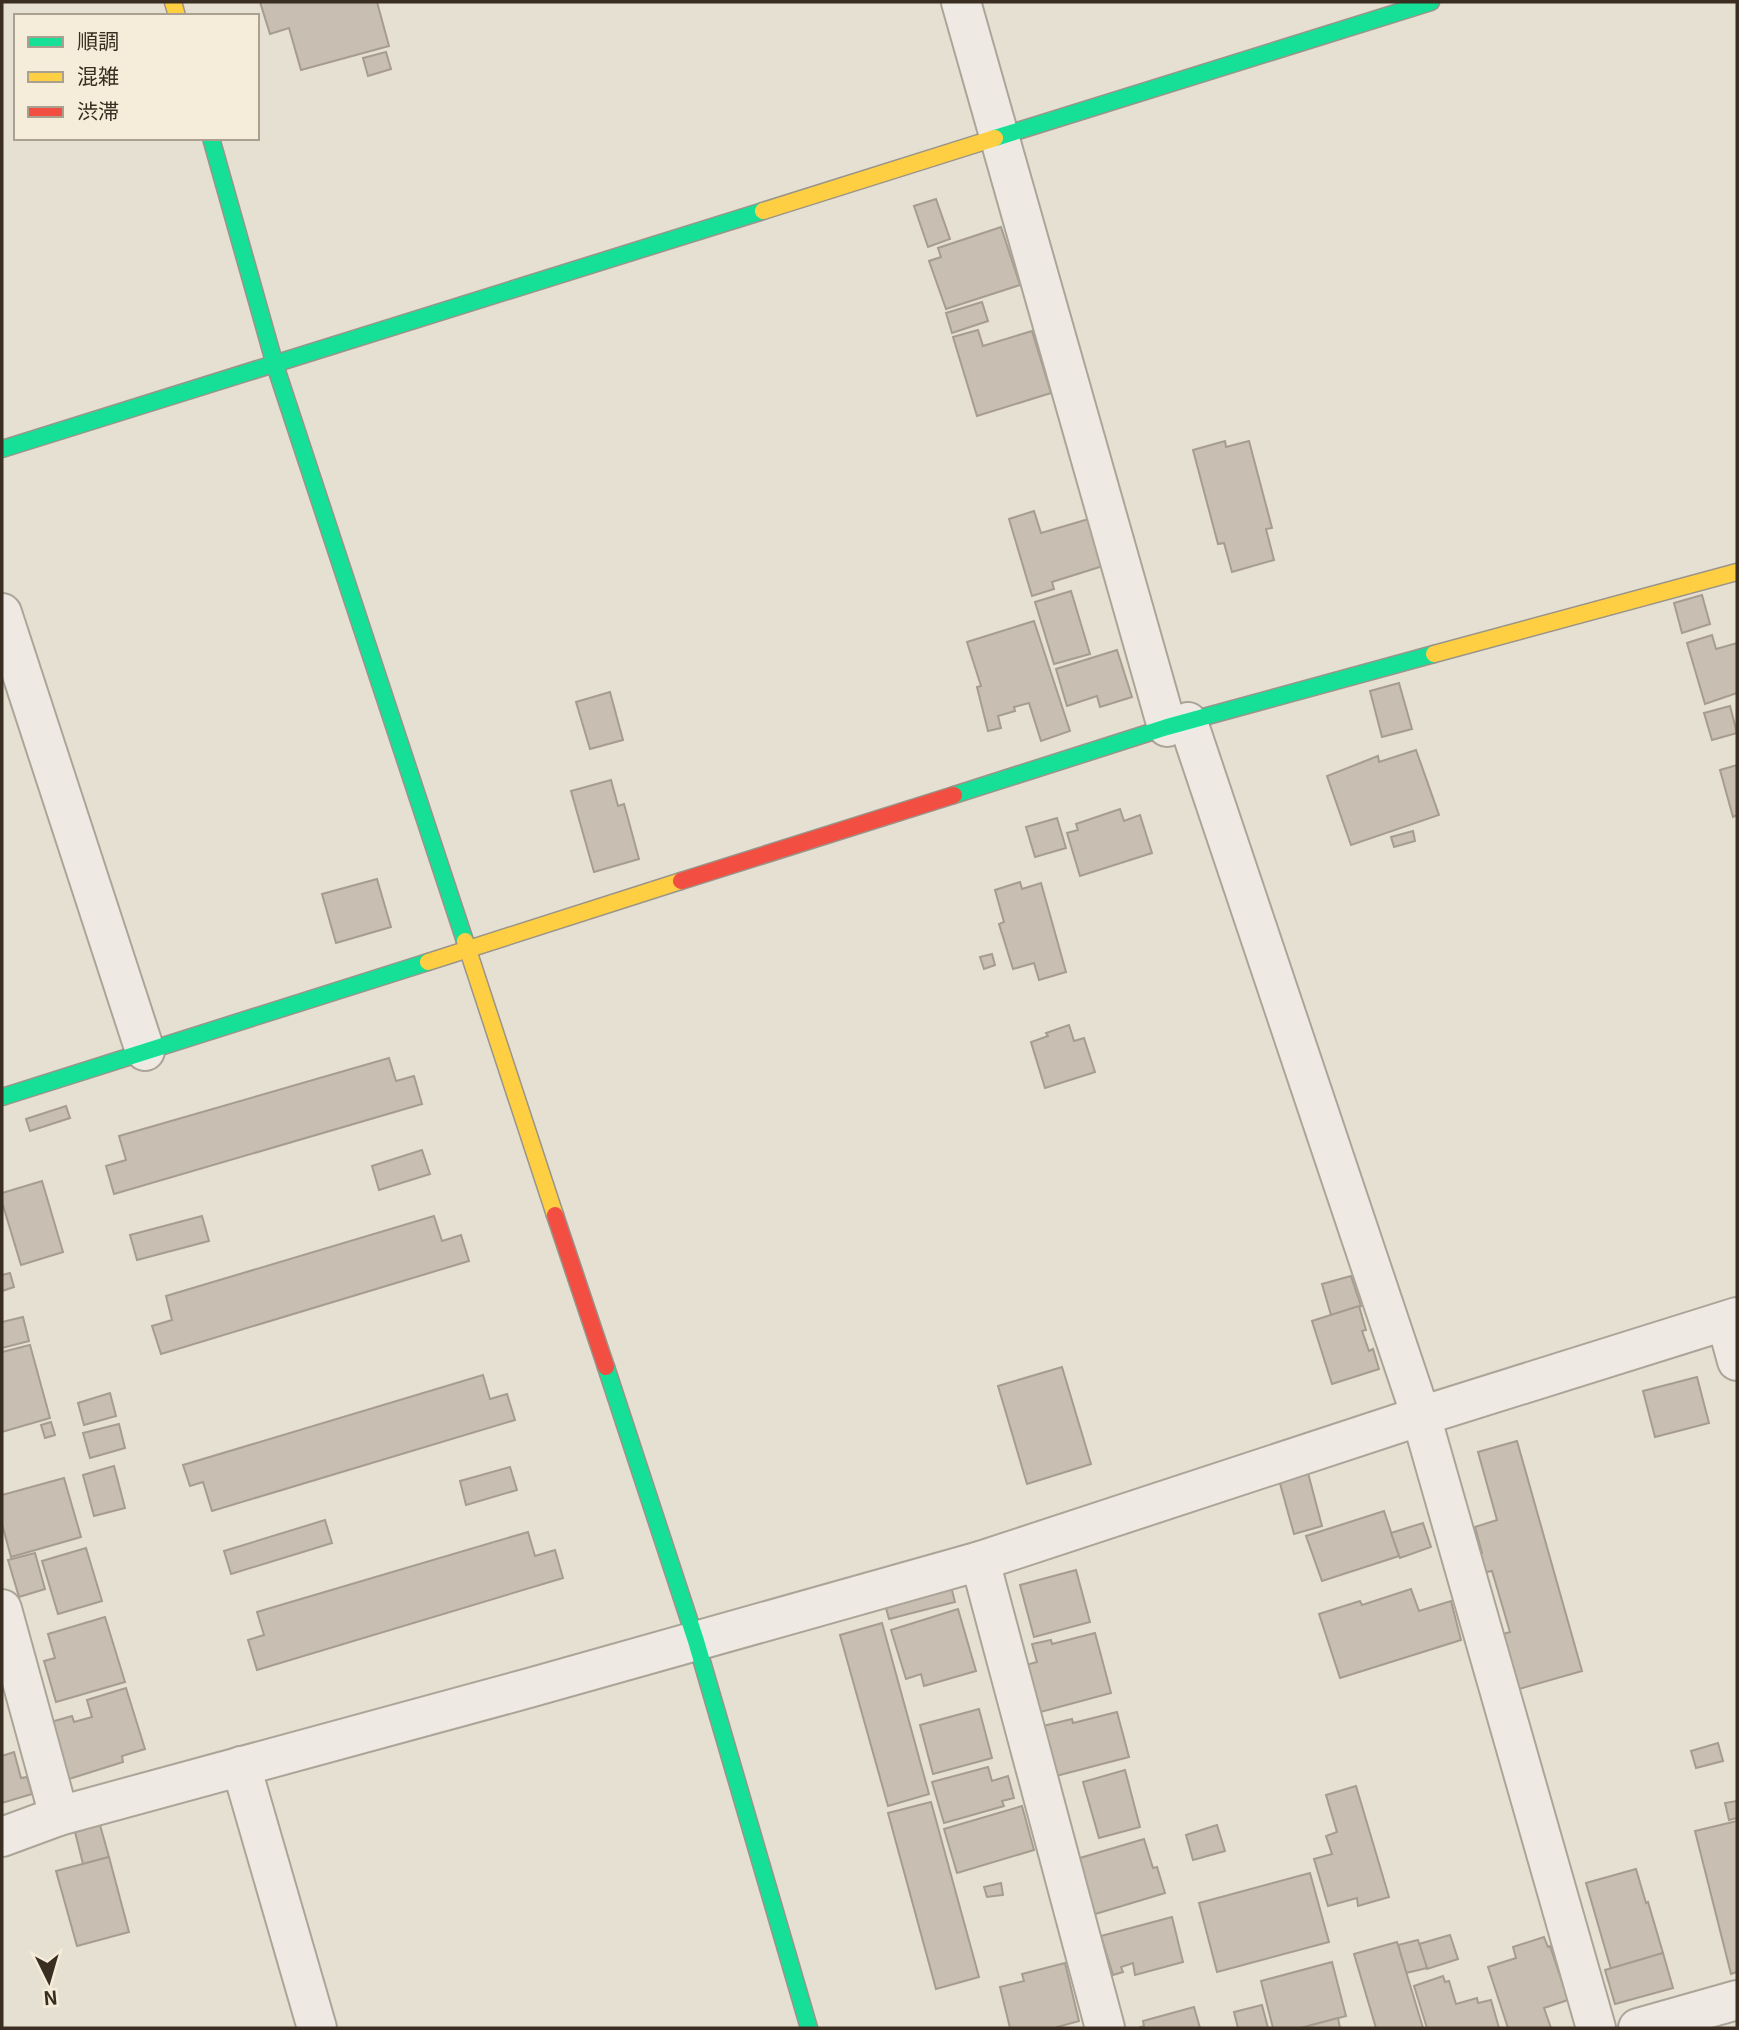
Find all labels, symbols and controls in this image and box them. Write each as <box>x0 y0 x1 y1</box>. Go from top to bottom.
legend <box>14 14 259 140</box>
text: 順調 <box>77 25 119 55</box>
text: 混雑 <box>77 60 119 90</box>
text: 渋滞 <box>77 95 119 125</box>
north arrow <box>14 1946 84 2016</box>
text: N <box>42 1985 59 2013</box>

